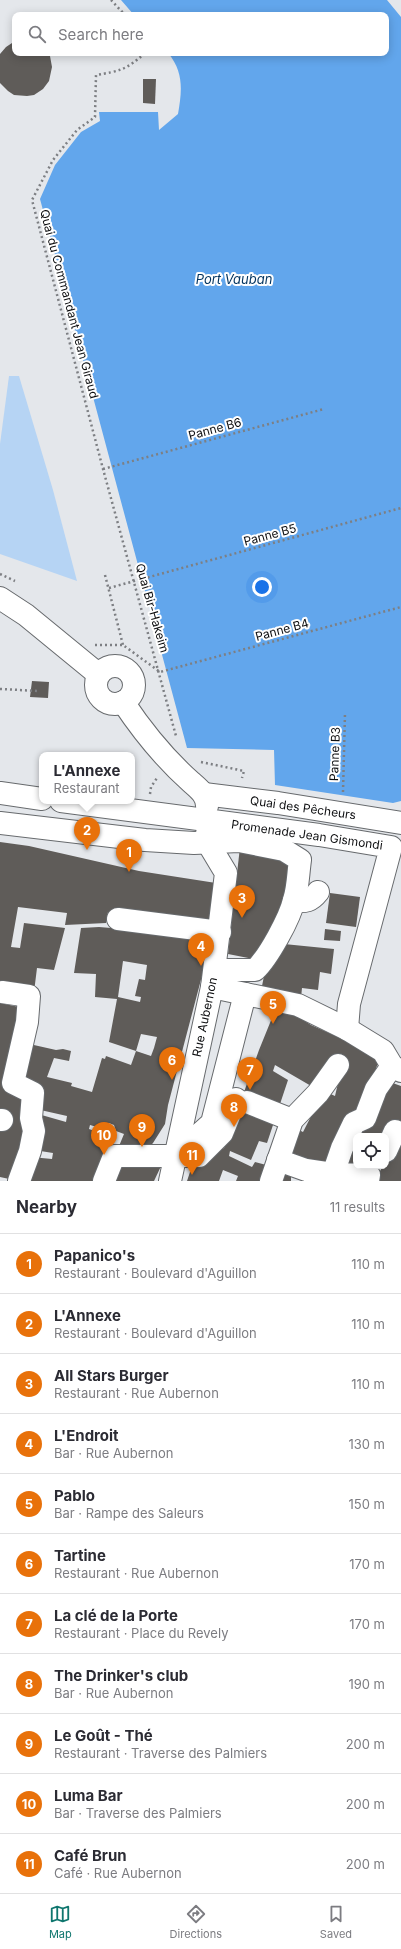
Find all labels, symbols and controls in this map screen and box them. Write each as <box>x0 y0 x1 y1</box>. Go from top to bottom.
search box <box>12 12 389 56</box>
icon: search <box>26 23 48 45</box>
text: Search here <box>58 25 144 44</box>
street label: Quai du Commandant Jean Giraud <box>37 208 102 400</box>
water label: Port Vauban <box>196 271 273 287</box>
street label: Panne B6 <box>187 414 243 443</box>
street label: Panne B5 <box>242 520 298 549</box>
street label: Quai Bir-Hakeim <box>133 562 172 654</box>
your location <box>252 577 272 597</box>
street label: Panne B4 <box>254 615 310 644</box>
street label: Panne B3 <box>326 727 343 781</box>
popup <box>39 752 135 804</box>
text: L'Annexe <box>54 761 120 780</box>
text: Restaurant <box>54 780 120 796</box>
street label: Quai des Pêcheurs <box>249 793 357 822</box>
street label: Promenade Jean Gismondi <box>230 816 384 853</box>
pin: 2 <box>74 817 100 850</box>
pin: 1 <box>116 839 142 872</box>
pin: 3 <box>229 885 255 918</box>
pin: 4 <box>188 933 214 966</box>
street label: Rue Aubernon <box>189 976 220 1058</box>
pin: 5 <box>260 991 286 1024</box>
pin: 6 <box>159 1047 185 1080</box>
pin: 7 <box>237 1057 263 1090</box>
pin: 8 <box>221 1094 247 1127</box>
pin: 9 <box>129 1114 155 1147</box>
pin: 10 <box>91 1122 117 1155</box>
map controls <box>353 1133 389 1169</box>
button: locate <box>353 1133 389 1169</box>
pin: 11 <box>179 1142 205 1175</box>
text: Nearby <box>16 1197 77 1217</box>
text: 11 results <box>330 1199 385 1215</box>
text: Papanico's <box>54 1246 135 1265</box>
text: 1 <box>26 1256 32 1272</box>
text: 110 m <box>351 1256 385 1272</box>
text: Restaurant · Boulevard d'Aguillon <box>54 1265 257 1281</box>
text: L'Annexe <box>54 1306 121 1325</box>
text: 2 <box>25 1316 33 1332</box>
text: 110 m <box>351 1316 385 1332</box>
text: Restaurant · Boulevard d'Aguillon <box>54 1325 257 1341</box>
text: All Stars Burger <box>54 1366 169 1385</box>
text: 3 <box>25 1376 33 1392</box>
text: 110 m <box>351 1376 385 1392</box>
text: Restaurant · Rue Aubernon <box>54 1385 219 1401</box>
text: L'Endroit <box>54 1426 119 1445</box>
text: 4 <box>25 1436 33 1452</box>
text: 130 m <box>348 1436 385 1452</box>
text: Bar · Rue Aubernon <box>54 1445 174 1461</box>
text: Pablo <box>54 1486 95 1505</box>
text: 5 <box>25 1496 33 1512</box>
text: 150 m <box>349 1496 385 1512</box>
text: Bar · Rampe des Saleurs <box>54 1505 204 1521</box>
text: Tartine <box>54 1546 106 1565</box>
text: 6 <box>25 1556 33 1572</box>
text: 170 m <box>349 1556 385 1572</box>
text: Restaurant · Rue Aubernon <box>54 1565 219 1581</box>
text: La clé de la Porte <box>54 1606 178 1625</box>
text: 7 <box>25 1616 33 1632</box>
text: 170 m <box>349 1616 385 1632</box>
text: Restaurant · Place du Revely <box>54 1625 228 1641</box>
text: The Drinker's club <box>54 1666 188 1685</box>
text: 8 <box>25 1676 33 1692</box>
text: 190 m <box>348 1676 385 1692</box>
text: Bar · Rue Aubernon <box>54 1685 174 1701</box>
text: Le Goût - Thé <box>54 1726 153 1745</box>
text: 9 <box>25 1736 33 1752</box>
text: 200 m <box>346 1736 385 1752</box>
text: Restaurant · Traverse des Palmiers <box>54 1745 267 1761</box>
text: Luma Bar <box>54 1786 123 1805</box>
text: 10 <box>22 1796 36 1812</box>
text: 200 m <box>346 1796 385 1812</box>
text: Bar · Traverse des Palmiers <box>54 1805 222 1821</box>
text: Café Brun <box>54 1846 127 1865</box>
text: 11 <box>23 1856 35 1872</box>
text: 200 m <box>346 1856 385 1872</box>
text: Café · Rue Aubernon <box>54 1865 182 1881</box>
tab: Map <box>49 1903 72 1941</box>
tab: Directions <box>170 1903 222 1941</box>
tab: Saved <box>320 1903 352 1941</box>

